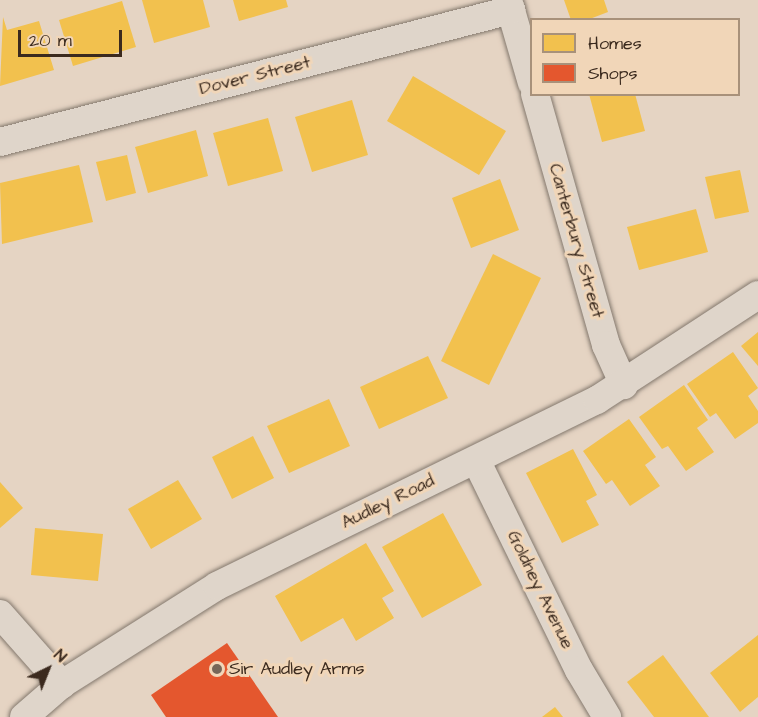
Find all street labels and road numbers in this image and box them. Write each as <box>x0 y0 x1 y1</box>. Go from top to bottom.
street label: Dover Street <box>197 52 313 100</box>
street label: Canterbury Street <box>544 161 608 321</box>
street label: Audley Road <box>338 470 438 534</box>
street label: Goldney Avenue <box>502 527 578 653</box>

